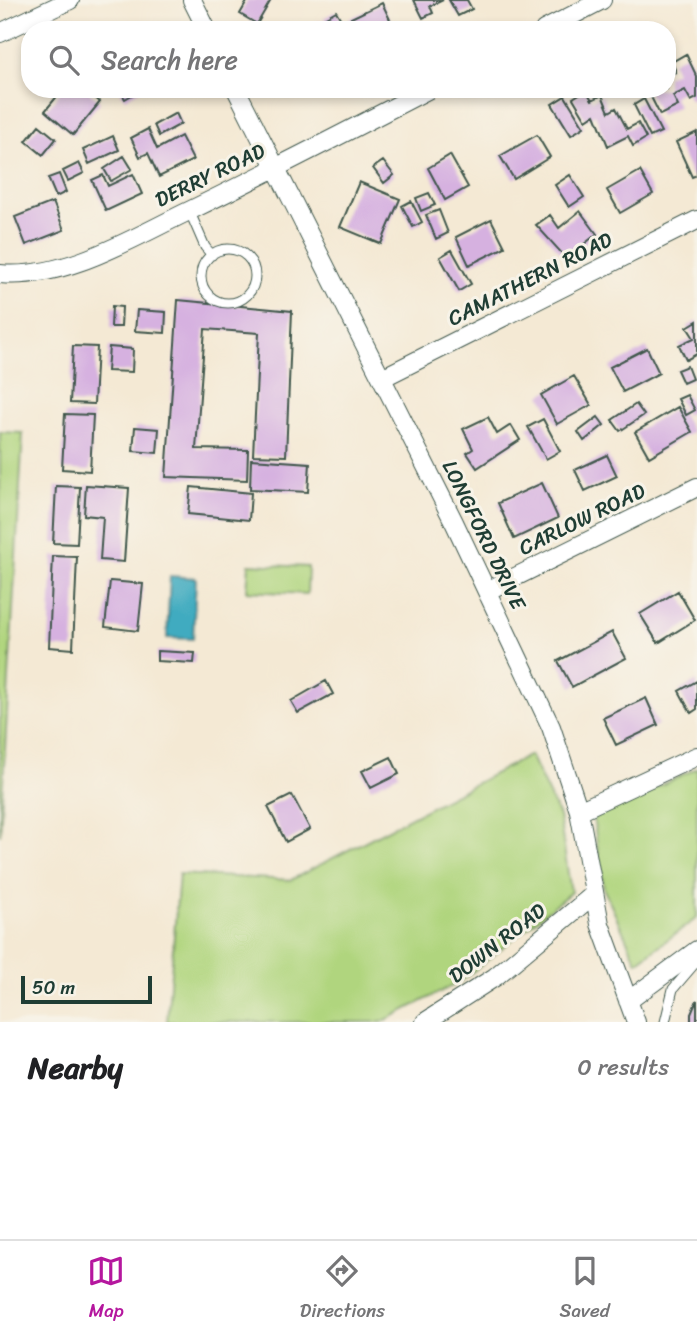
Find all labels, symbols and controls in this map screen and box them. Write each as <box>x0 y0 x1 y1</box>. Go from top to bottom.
search box <box>21 21 676 98</box>
text: Search here <box>101 37 238 83</box>
icon: search <box>45 41 83 79</box>
street label: DERRY ROAD <box>148 132 272 218</box>
street label: CAMATHERN ROAD <box>441 221 620 337</box>
street label: LONGFORD DRIVE <box>431 453 537 618</box>
street label: CARLOW ROAD <box>512 472 652 566</box>
street label: DOWN ROAD <box>440 892 555 994</box>
text: 50 m <box>32 971 75 1004</box>
scale bar <box>21 973 152 1005</box>
text: Nearby <box>28 1041 123 1095</box>
text: 0 results <box>577 1047 669 1088</box>
tab: Map <box>87 1252 125 1327</box>
tab: Directions <box>300 1252 385 1327</box>
tab: Saved <box>560 1252 610 1327</box>

